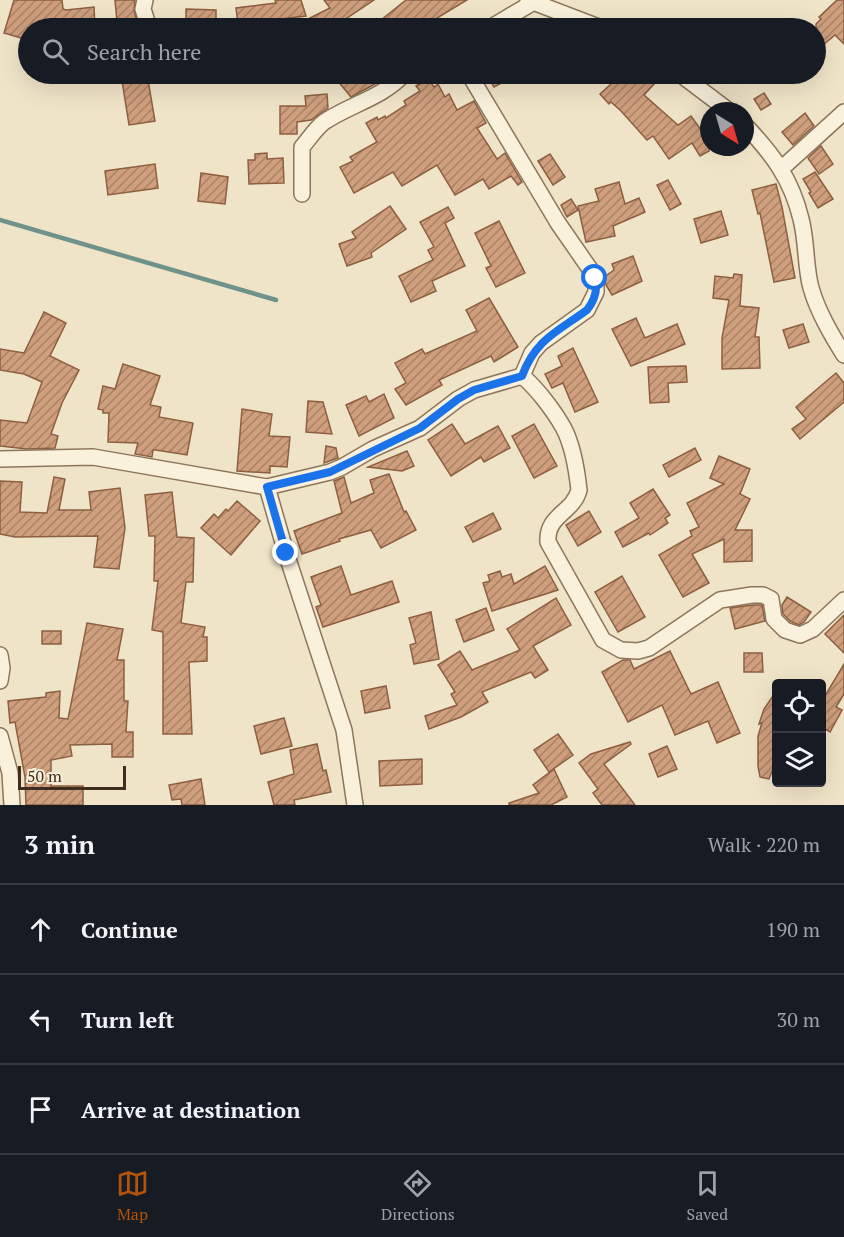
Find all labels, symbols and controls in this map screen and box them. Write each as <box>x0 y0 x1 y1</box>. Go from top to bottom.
search box <box>18 18 826 84</box>
icon: search <box>39 35 72 68</box>
text: Search here <box>87 37 201 66</box>
north arrow <box>700 102 754 156</box>
route start <box>581 264 607 290</box>
route end <box>272 539 298 565</box>
map controls <box>772 679 826 787</box>
button: locate <box>772 679 826 733</box>
button: layers <box>772 733 826 787</box>
scale bar <box>18 763 126 790</box>
text: 50 m <box>27 765 62 787</box>
text: 3 min <box>24 827 95 861</box>
text: Walk · 220 m <box>708 831 820 858</box>
icon: ahead <box>24 913 57 946</box>
text: Continue <box>81 915 178 944</box>
text: 190 m <box>766 916 820 943</box>
icon: left <box>24 1003 57 1036</box>
text: Turn left <box>81 1005 174 1034</box>
text: 30 m <box>777 1006 820 1033</box>
icon: arrive <box>24 1093 57 1126</box>
text: Arrive at destination <box>81 1095 300 1124</box>
tab: Map <box>116 1167 149 1225</box>
tab: Directions <box>381 1167 455 1225</box>
tab: Saved <box>687 1167 728 1225</box>

